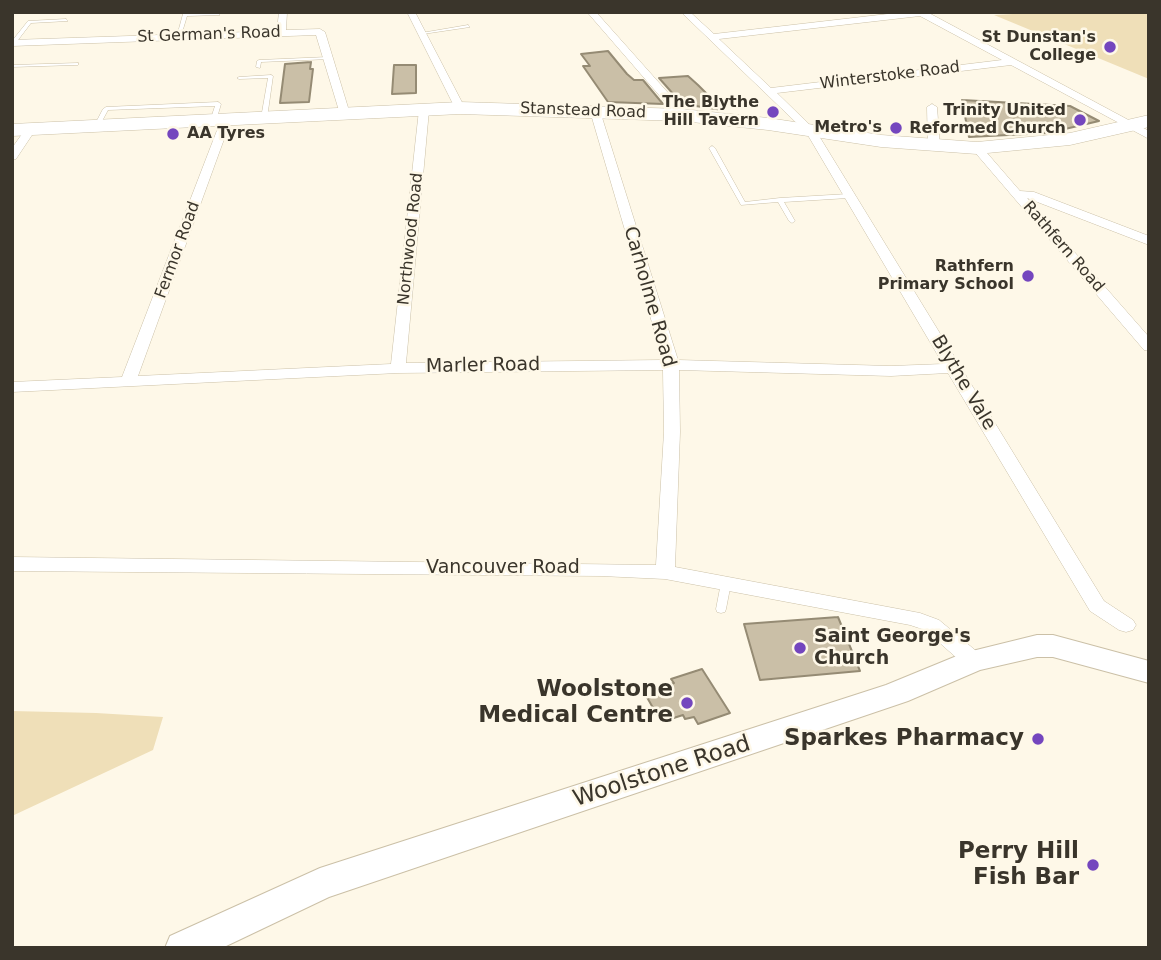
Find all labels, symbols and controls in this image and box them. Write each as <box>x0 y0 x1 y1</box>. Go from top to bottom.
street label: St German's Road <box>137 23 281 47</box>
place label: St Dunstan's College <box>981 28 1096 66</box>
marker: St Dunstan's College <box>1102 39 1118 55</box>
street label: Winterstoke Road <box>819 58 961 94</box>
place label: The Blythe Hill Tavern <box>662 93 759 131</box>
street label: Stanstead Road <box>520 99 646 123</box>
place label: Trinity United Reformed Church <box>909 101 1066 139</box>
marker: The Blythe Hill Tavern <box>765 104 781 120</box>
marker: Trinity United Reformed Church <box>1072 112 1088 128</box>
place label: Metro's <box>814 118 882 138</box>
marker: Metro's <box>888 120 904 136</box>
place label: AA Tyres <box>187 124 265 144</box>
marker: AA Tyres <box>165 126 181 142</box>
street label: Northwood Road <box>395 172 427 306</box>
street label: Rathfern Road <box>1018 198 1108 296</box>
street label: Fermor Road <box>152 199 204 301</box>
street label: Carholme Road <box>618 224 680 370</box>
place label: Rathfern Primary School <box>878 257 1014 295</box>
marker: Rathfern Primary School <box>1020 268 1036 284</box>
street label: Blythe Vale <box>926 331 1000 435</box>
street label: Marler Road <box>426 354 540 378</box>
street label: Vancouver Road <box>426 557 580 579</box>
place label: Saint George's Church <box>814 626 971 670</box>
marker: Saint George's Church <box>792 640 808 656</box>
place label: Woolstone Medical Centre <box>478 676 673 730</box>
marker: Woolstone Medical Centre <box>679 695 695 711</box>
place label: Sparkes Pharmacy <box>784 725 1024 753</box>
street label: Woolstone Road <box>570 730 754 814</box>
marker: Sparkes Pharmacy <box>1030 731 1046 747</box>
place label: Perry Hill Fish Bar <box>958 838 1079 892</box>
marker: Perry Hill Fish Bar <box>1085 857 1101 873</box>

